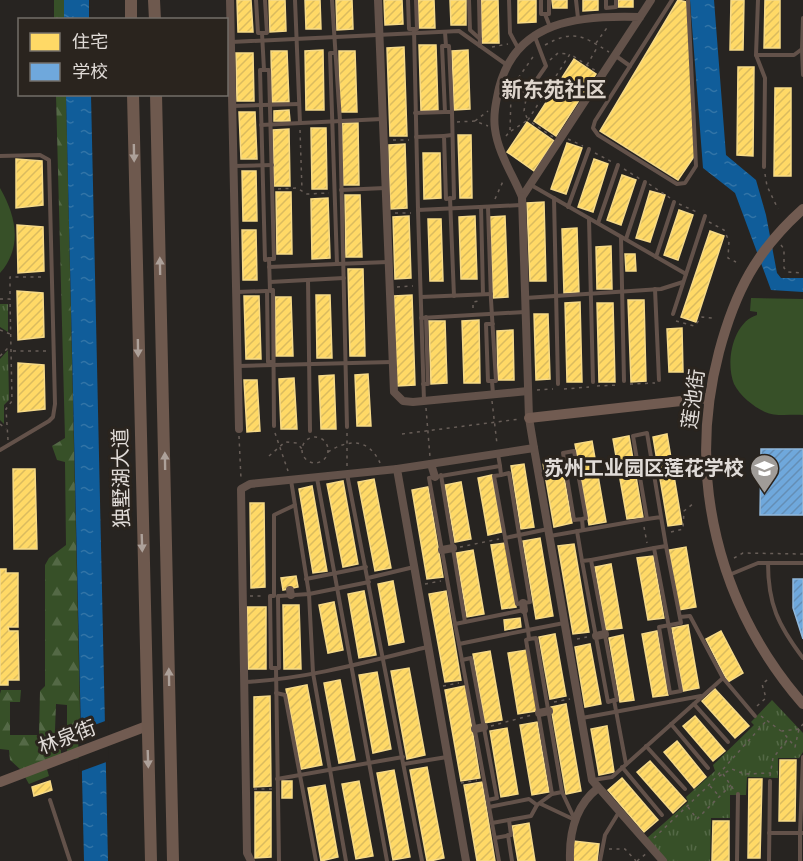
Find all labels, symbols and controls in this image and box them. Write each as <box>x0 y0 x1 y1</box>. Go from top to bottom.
legend <box>18 18 228 96</box>
text: 住宅 <box>72 31 108 53</box>
text: 学校 <box>72 61 108 83</box>
district label: 新东苑社区 <box>502 77 607 102</box>
one-way arrow <box>129 143 139 162</box>
one-way arrow <box>156 256 165 275</box>
one-way arrow <box>133 338 142 357</box>
street label: 莲池街 <box>677 368 709 430</box>
street label: 独墅湖大道 <box>108 428 134 528</box>
one-way arrow <box>160 451 170 470</box>
school or university icon: 苏州工业园区莲花学校 <box>749 452 781 494</box>
place label: 苏州工业园区莲花学校 <box>544 456 744 480</box>
one-way arrow <box>137 533 147 552</box>
one-way arrow <box>164 667 174 686</box>
street label: 林泉街 <box>35 715 99 759</box>
one-way arrow <box>143 749 153 768</box>

